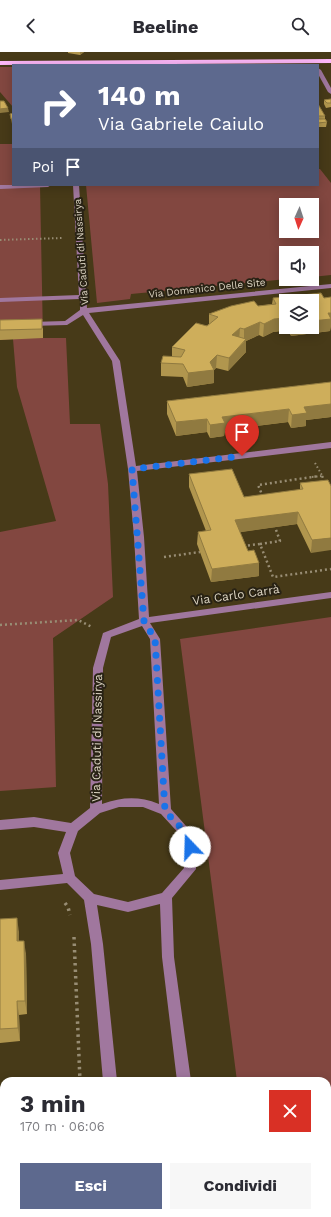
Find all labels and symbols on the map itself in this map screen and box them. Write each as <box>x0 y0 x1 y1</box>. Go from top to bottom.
street label: Via Caduti di Nassirya <box>72 198 90 305</box>
north arrow <box>279 198 319 238</box>
street label: Via Domenico Delle Site <box>148 276 266 300</box>
pin <box>225 415 259 456</box>
street label: Via Carlo Carrà <box>192 582 281 608</box>
street label: Via Caduti di Nassirya <box>89 674 105 802</box>
position arrow <box>169 826 211 868</box>

